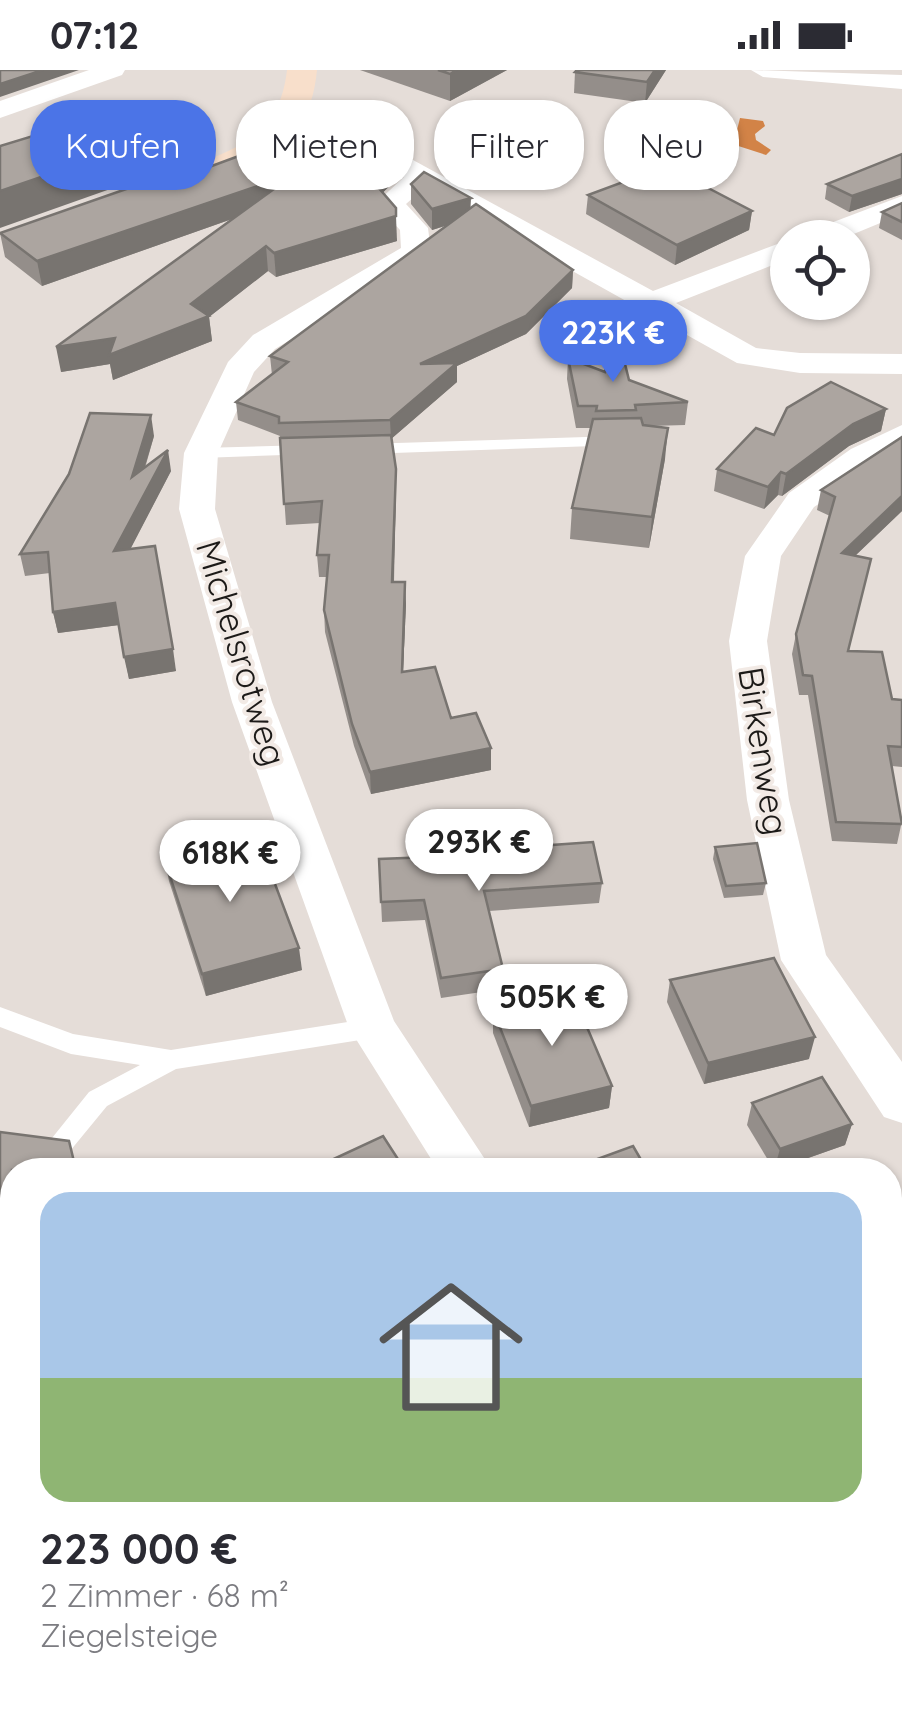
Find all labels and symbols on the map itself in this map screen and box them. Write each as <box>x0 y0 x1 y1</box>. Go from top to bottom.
pin: 223K € <box>532 300 694 385</box>
street label: Michelsrotweg <box>187 535 297 771</box>
street label: Birkenweg <box>729 664 799 838</box>
pin: 293K € <box>398 809 560 894</box>
pin: 618K € <box>149 820 311 905</box>
pin: 505K € <box>471 964 633 1049</box>

